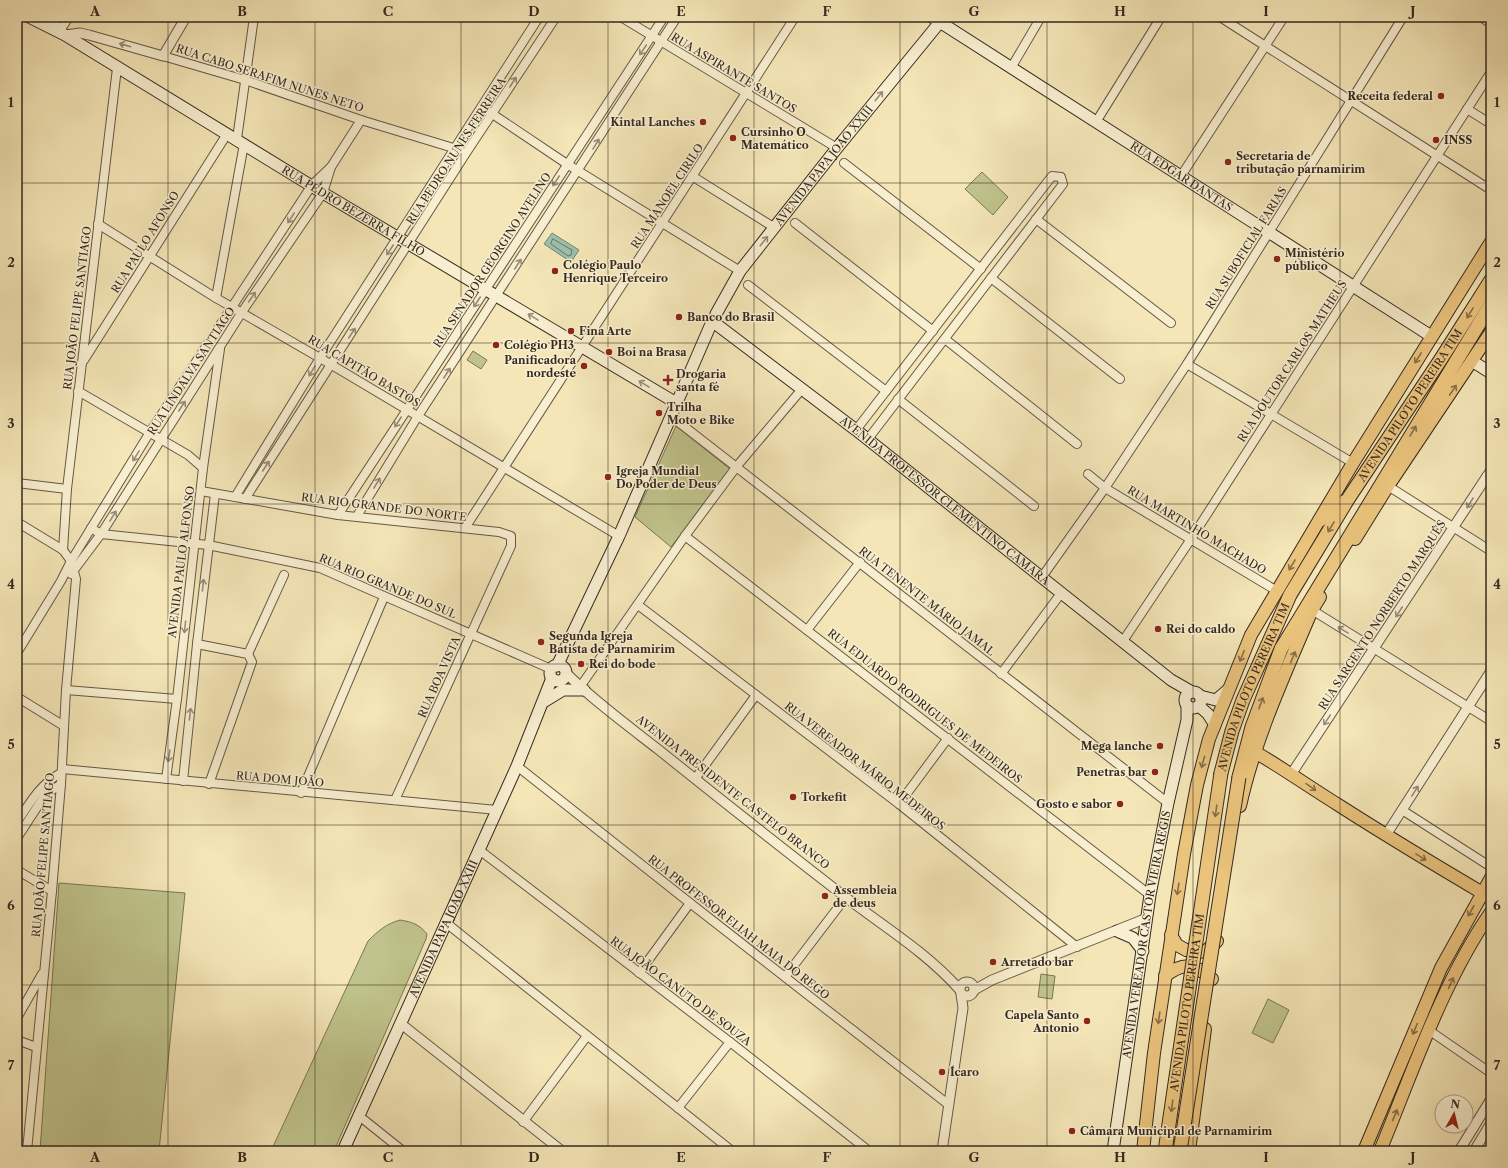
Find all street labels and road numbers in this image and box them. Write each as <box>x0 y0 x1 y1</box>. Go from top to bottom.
street label: RUA ASPIRANTE SANTOS <box>669 30 799 116</box>
street label: RUA CABO SERAFIM NUNES NETO <box>174 41 366 115</box>
street label: RUA PEDRO NUNES FERREIRA <box>403 74 509 227</box>
street label: AVENIDA PAPA JOÃO XXIII <box>771 103 876 229</box>
street label: RUA EDGAR DANTAS <box>1128 139 1235 214</box>
street label: RUA MANOEL CIRILO <box>628 141 706 251</box>
street label: RUA PEDRO BEZERRA FILHO <box>279 163 427 259</box>
street label: RUA SENADOR GEORGINO AVELINO <box>430 170 554 350</box>
street label: RUA SUBOFICIAL FARIAS <box>1202 184 1290 312</box>
street label: RUA PAULO AFONSO <box>108 188 182 296</box>
street label: RUA JOÃO FELIPE SANTIAGO <box>60 225 94 391</box>
street label: RUA DOUTOR CARLOS MATHEUS <box>1234 277 1350 445</box>
street label: RUA LINDALVA SANTIAGO <box>144 304 238 438</box>
street label: AVENIDA PILOTO PEREIRA TIM <box>1354 326 1465 485</box>
street label: RUA CAPITÃO BASTOS <box>305 332 423 410</box>
street label: AVENIDA PROFESSOR CLEMENTINO CÂMARA <box>836 413 1053 588</box>
street label: RUA MARTINHO MACHADO <box>1125 483 1269 577</box>
street label: AVENIDA PAULO ALFONSO <box>165 485 197 640</box>
street label: RUA RIO GRANDE DO NORTE <box>300 490 468 524</box>
street label: RUA SARGENTO NORBERTO MARQUÊS <box>1315 518 1449 712</box>
street label: RUA TENENTE MÁRIO JAMAL <box>856 544 998 659</box>
street label: RUA RIO GRANDE DO SUL <box>317 551 459 622</box>
street label: AVENIDA PILOTO PEREIRA TIM <box>1214 601 1293 774</box>
street label: RUA EDUARDO RODRIGUES DE MEDEIROS <box>825 626 1025 786</box>
street label: RUA BOA VISTA <box>415 633 464 720</box>
street label: RUA VEREADOR MÁRIO MEDEIROS <box>782 699 948 833</box>
street label: AVENIDA PRESIDENTE CASTELO BRANCO <box>633 711 833 872</box>
street label: RUA DOM JOÃO <box>235 768 325 790</box>
street label: RUA JOÃO FELIPE SANTIAGO <box>29 772 57 938</box>
street label: AVENIDA VEREADOR CASTOR VIEIRA REGIS <box>1119 809 1173 1061</box>
street label: RUA PROFESSOR ELIAH MAIA DO REGO <box>645 852 833 1002</box>
street label: AVENIDA PAPA JOÃO XXIII <box>406 858 481 1001</box>
street label: AVENIDA PILOTO PEREIRA TIM <box>1167 913 1207 1094</box>
street label: RUA JOÃO CANUTO DE SOUZA <box>608 933 755 1049</box>

